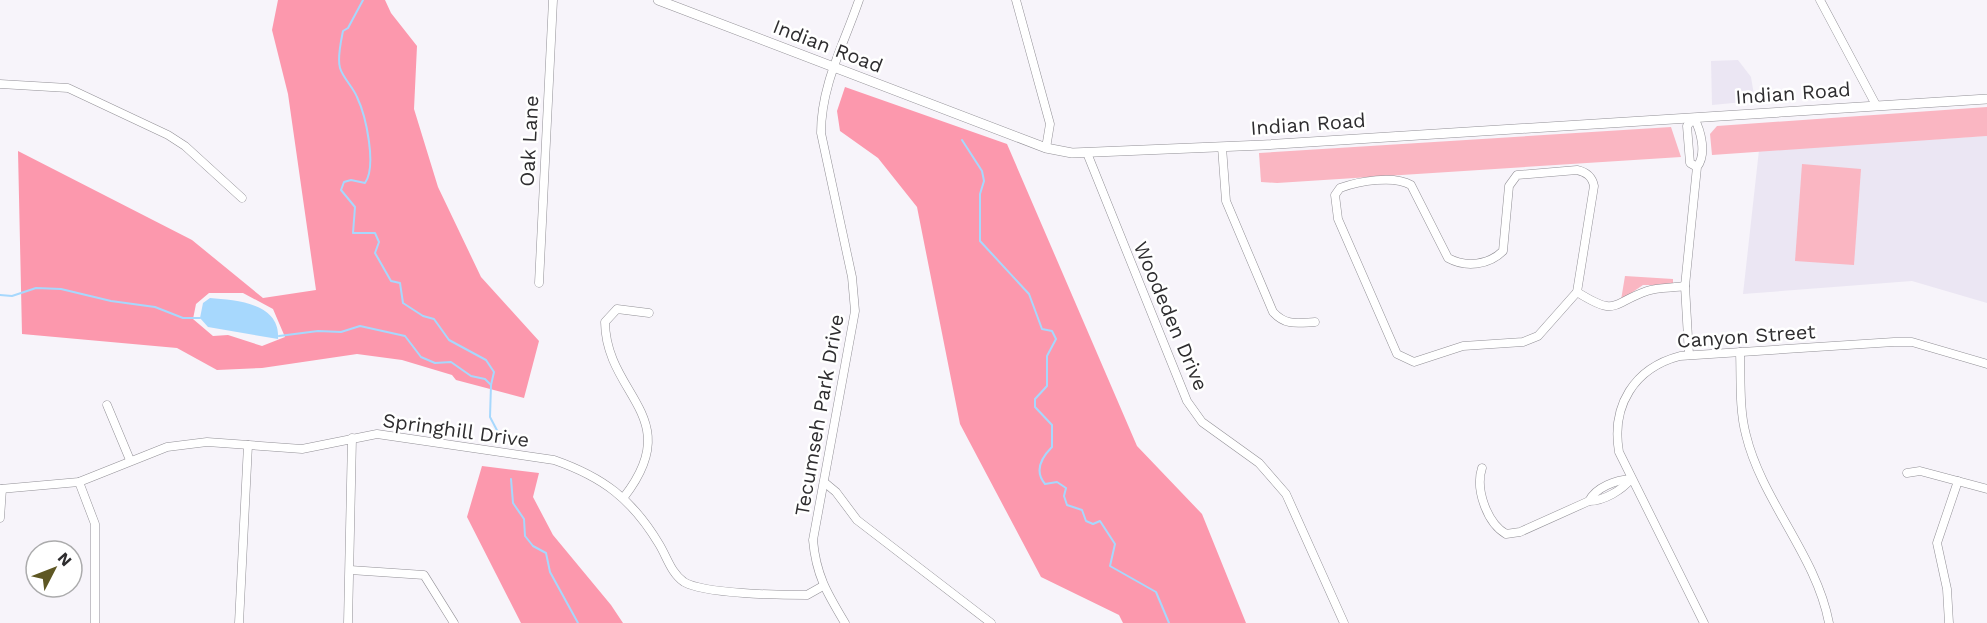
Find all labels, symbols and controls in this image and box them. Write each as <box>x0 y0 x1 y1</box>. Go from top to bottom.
street label: Indian Road <box>770 14 886 78</box>
street label: Indian Road <box>1735 77 1851 109</box>
street label: Oak Lane <box>515 95 543 187</box>
street label: Indian Road <box>1250 108 1366 140</box>
street label: Woodeden Drive <box>1129 238 1213 394</box>
street label: Tecumseh Park Drive <box>789 312 849 518</box>
street label: Canyon Street <box>1676 319 1817 353</box>
street label: Springhill Drive <box>381 408 531 452</box>
north arrow <box>24 539 84 599</box>
text: N <box>54 549 76 570</box>

